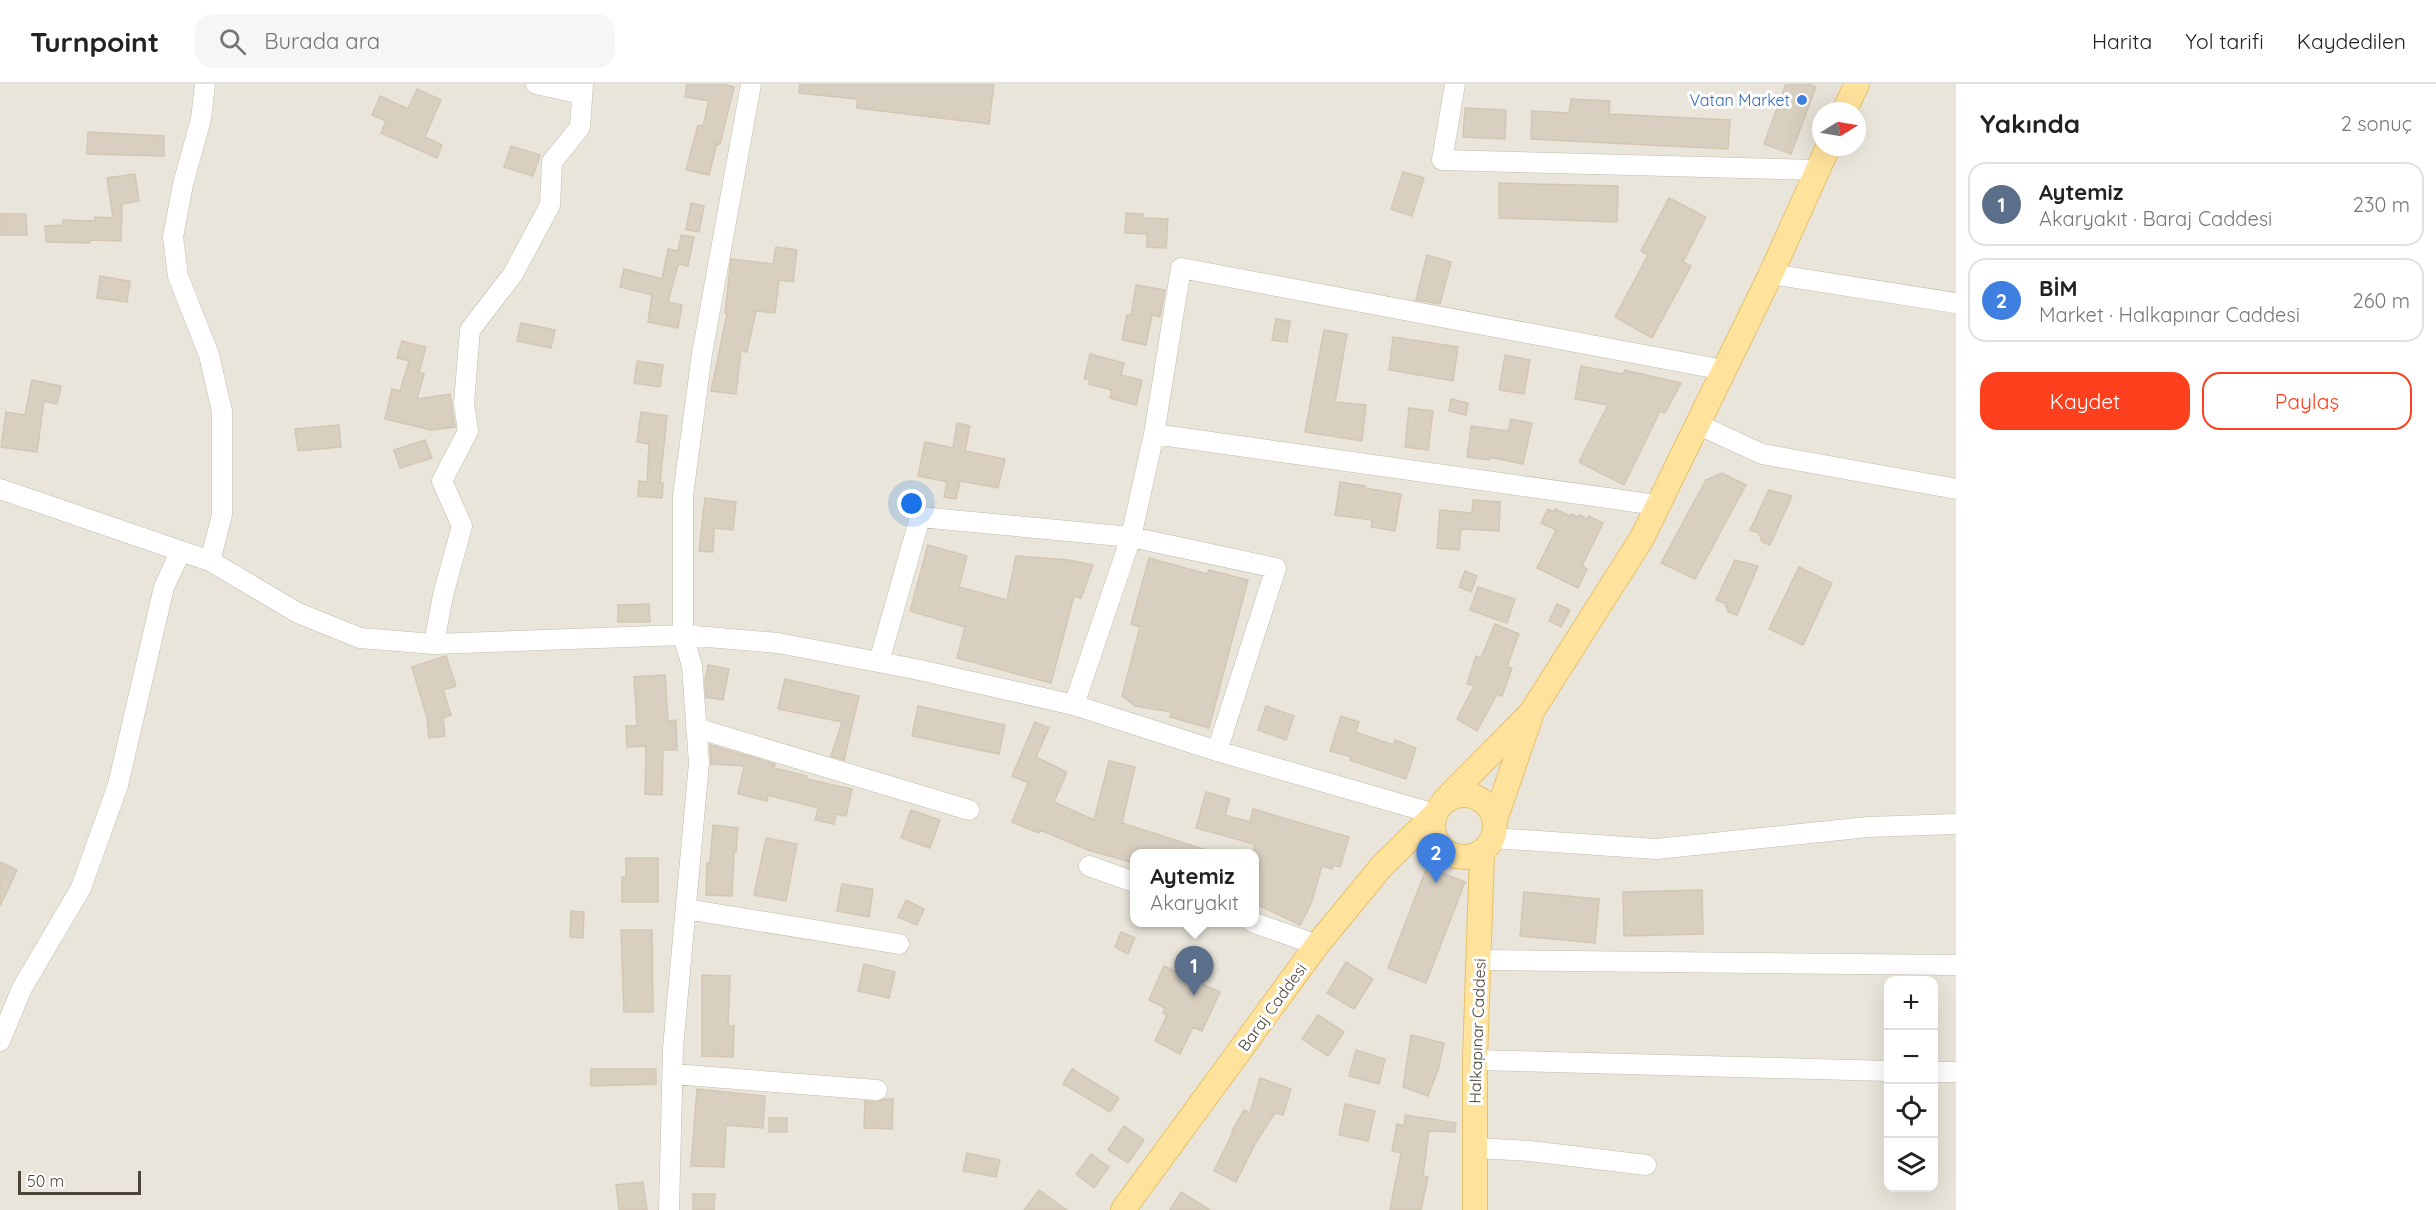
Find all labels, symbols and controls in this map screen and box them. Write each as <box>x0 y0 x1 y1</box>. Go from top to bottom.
search box <box>195 14 615 68</box>
text: Turnpoint <box>30 24 159 59</box>
icon: search <box>216 25 249 58</box>
text: Burada ara <box>264 27 380 55</box>
text: Harita <box>2092 28 2152 54</box>
text: Yol tarifi <box>2185 28 2264 54</box>
text: Kaydedilen <box>2297 28 2406 54</box>
place label: Vatan Market <box>1689 90 1790 110</box>
marker: Vatan Market <box>1795 93 1809 107</box>
north arrow <box>1812 102 1866 156</box>
text: Yakında <box>1980 107 2080 140</box>
text: 2 sonuç <box>2341 111 2412 136</box>
text: Aytemiz <box>2039 178 2123 206</box>
text: 1 <box>1998 192 2005 217</box>
text: 230 m <box>2353 192 2410 217</box>
text: Akaryakıt · Baraj Caddesi <box>2039 206 2272 231</box>
text: BİM <box>2039 274 2077 302</box>
text: 2 <box>1996 288 2007 313</box>
text: 260 m <box>2353 288 2410 313</box>
text: Market · Halkapınar Caddesi <box>2039 302 2300 327</box>
button: Kaydet <box>1980 372 2190 430</box>
button: Paylaş <box>2202 372 2412 430</box>
your location <box>897 489 926 518</box>
pin: 2 <box>1416 834 1456 883</box>
popup <box>1130 849 1259 927</box>
text: Aytemiz <box>1150 862 1235 890</box>
text: Akaryakıt <box>1150 890 1239 915</box>
pin: 1 <box>1174 946 1214 996</box>
street label: Halkapınar Caddesi <box>1464 958 1490 1104</box>
street label: Baraj Caddesi <box>1233 959 1311 1055</box>
map controls <box>1884 976 1938 1192</box>
button: + <box>1884 976 1938 1030</box>
button: − <box>1884 1030 1938 1084</box>
button: locate <box>1884 1084 1938 1138</box>
button: layers <box>1884 1138 1938 1192</box>
scale bar <box>18 1168 141 1196</box>
text: 50 m <box>27 1171 64 1191</box>

